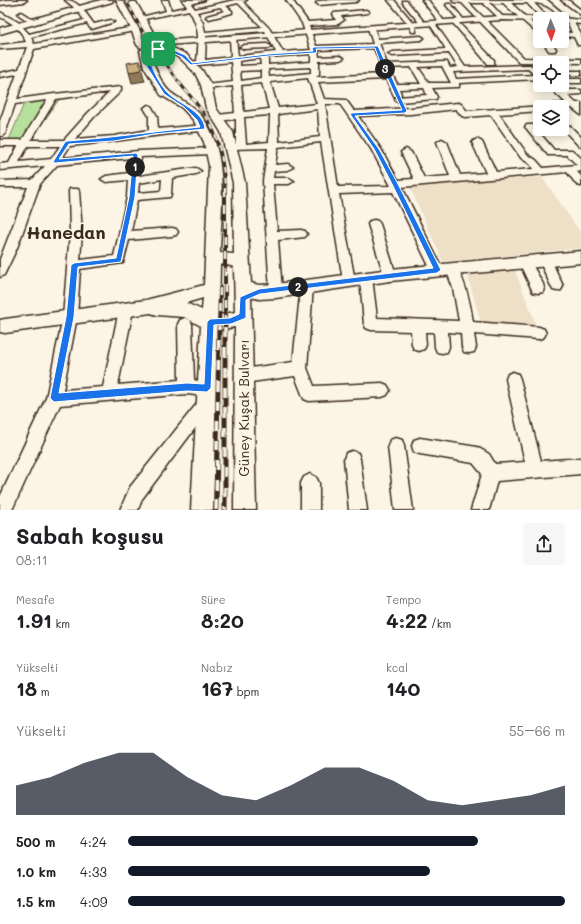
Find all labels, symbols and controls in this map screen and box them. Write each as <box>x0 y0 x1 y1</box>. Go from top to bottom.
north arrow <box>533 12 569 48</box>
map controls <box>533 12 569 136</box>
pin <box>141 32 175 66</box>
icon: arrive <box>147 38 169 60</box>
button: locate <box>533 56 569 92</box>
pin: 3 <box>375 59 395 79</box>
text: 3 <box>382 61 388 76</box>
button: layers <box>533 100 569 136</box>
pin: 1 <box>125 157 145 177</box>
text: 1 <box>133 159 137 174</box>
district label: Hanedan <box>26 220 106 244</box>
pin: 2 <box>288 277 308 297</box>
text: 2 <box>295 279 301 294</box>
street label: Güney Kuşak Bulvarı <box>234 339 253 477</box>
text: Sabah koşusu <box>16 521 164 550</box>
button: share <box>523 523 565 565</box>
text: 08:11 <box>16 551 48 568</box>
text: Mesafe <box>16 592 55 607</box>
text: Süre <box>201 592 226 607</box>
text: Tempo <box>386 592 421 607</box>
text: 1.91 <box>16 607 52 633</box>
text: 8:20 <box>201 607 244 633</box>
text: 4:22 <box>386 607 427 633</box>
text: km <box>52 616 70 631</box>
text: /km <box>427 616 451 631</box>
text: Yükselti <box>16 660 58 675</box>
text: Nabız <box>201 660 233 675</box>
text: kcal <box>386 660 408 675</box>
text: 18 <box>16 675 37 701</box>
text: 167 <box>201 675 233 701</box>
text: 140 <box>386 675 420 701</box>
text: m <box>37 684 50 699</box>
text: bpm <box>233 684 259 699</box>
text: Yükselti <box>16 722 66 739</box>
text: 55–66 m <box>509 722 565 739</box>
text: 500 m <box>16 833 55 850</box>
text: 4:24 <box>80 833 107 850</box>
text: 1.0 km <box>16 863 56 880</box>
text: 4:33 <box>80 863 107 880</box>
text: 1.5 km <box>16 893 55 910</box>
text: 4:09 <box>80 893 107 910</box>

